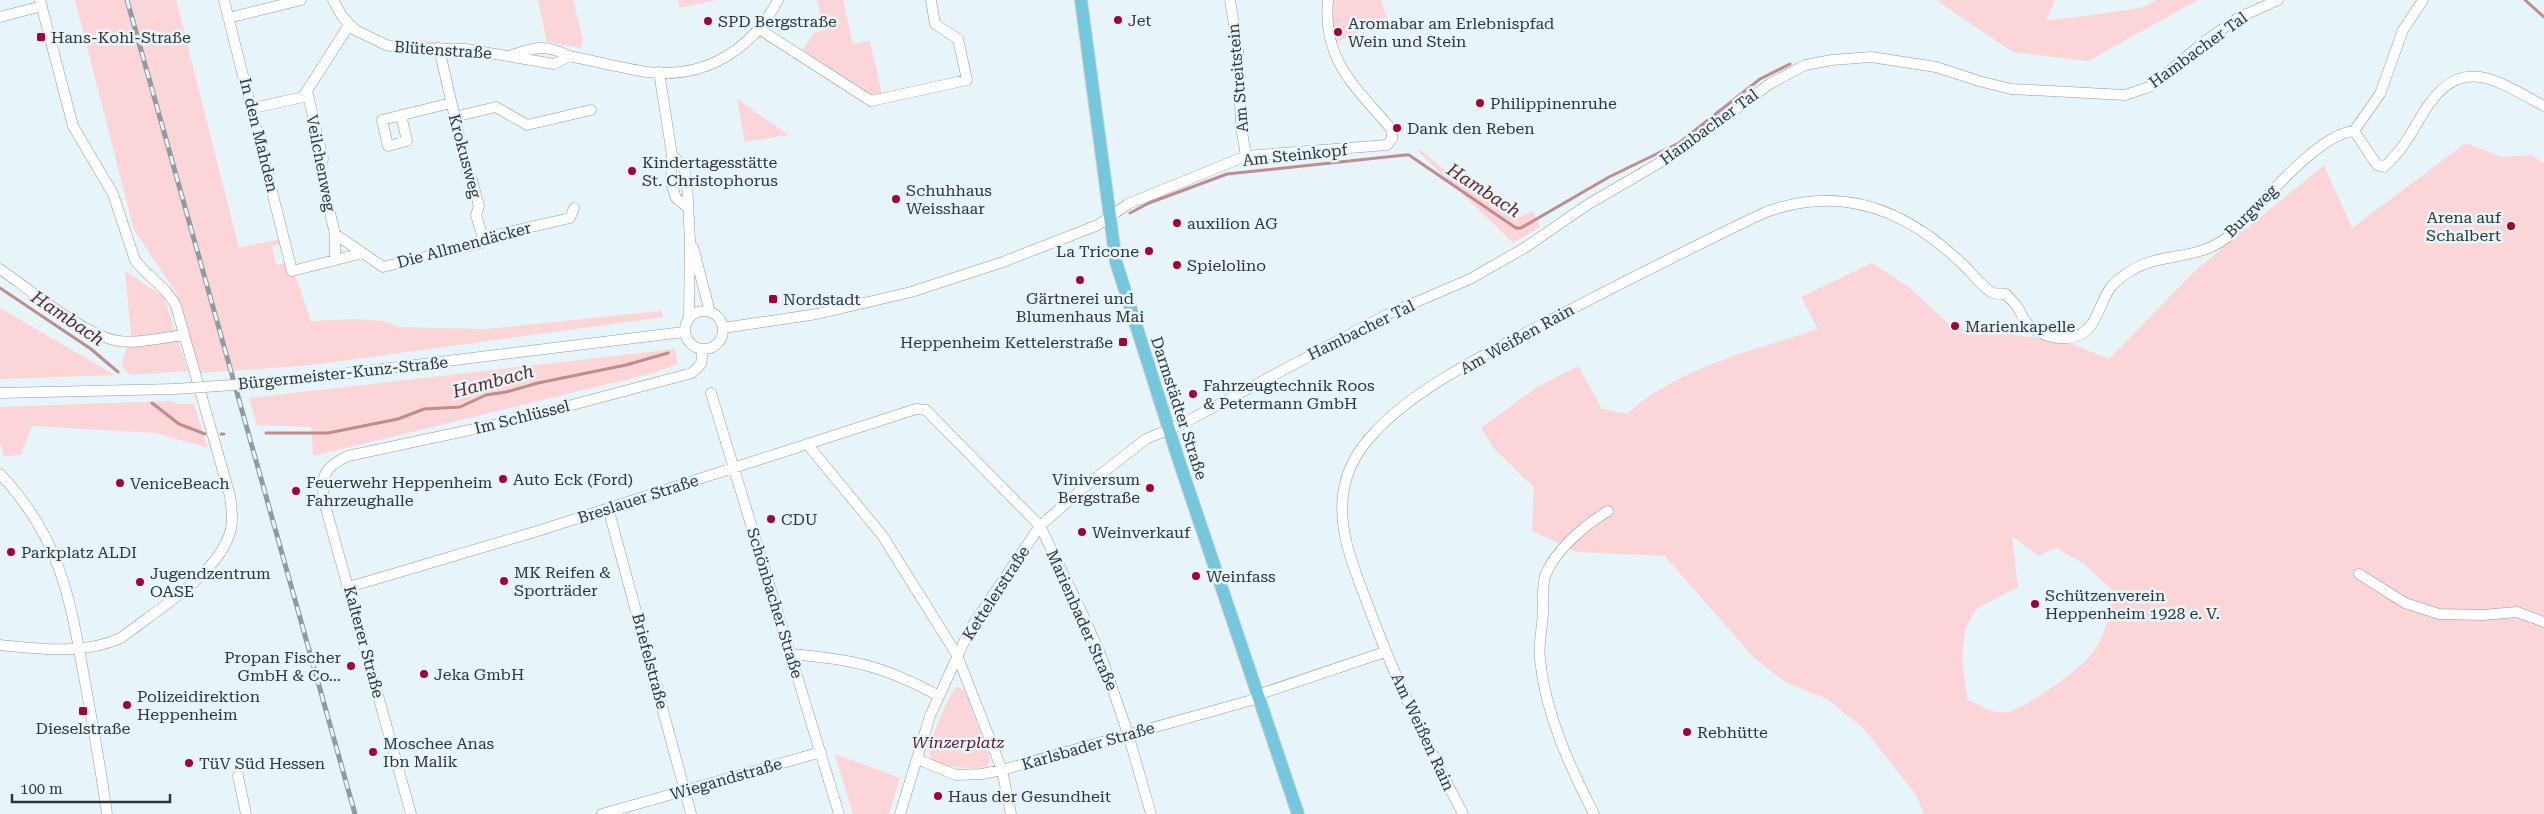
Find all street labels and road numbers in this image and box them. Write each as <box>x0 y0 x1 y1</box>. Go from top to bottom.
street label: Hambacher Tal <box>2145 8 2251 92</box>
street label: Am Streitstein <box>1224 23 1252 133</box>
street label: Blütenstraße <box>393 37 493 63</box>
street label: In den Mahden <box>236 76 282 194</box>
street label: Hambacher Tal <box>1656 85 1762 169</box>
street label: Krokusweg <box>445 112 486 201</box>
street label: Veilchenweg <box>302 113 340 214</box>
street label: Am Steinkopf <box>1242 140 1349 170</box>
street label: Burgweg <box>2221 180 2282 241</box>
street label: Die Allmendäcker <box>395 218 534 272</box>
street label: Hambacher Tal <box>1304 296 1418 364</box>
street label: Am Weißen Rain <box>1457 300 1577 378</box>
street label: Darmstädter Straße <box>1147 334 1211 482</box>
street label: Bürgermeister-Kunz-Straße <box>237 352 449 393</box>
street label: Im Schlüssel <box>472 396 572 438</box>
street label: Breslauer Straße <box>575 470 701 528</box>
street label: Schönbacher Straße <box>743 525 807 681</box>
street label: Kettelerstraße <box>959 542 1034 644</box>
street label: Marienbader Straße <box>1042 547 1122 694</box>
street label: Kalterer Straße <box>340 584 388 700</box>
street label: Briefelstraße <box>628 611 672 711</box>
street label: Am Weißen Rain <box>1387 670 1459 794</box>
street label: Karlsbader Straße <box>1019 718 1157 774</box>
street label: Wiegandstraße <box>668 754 784 804</box>

